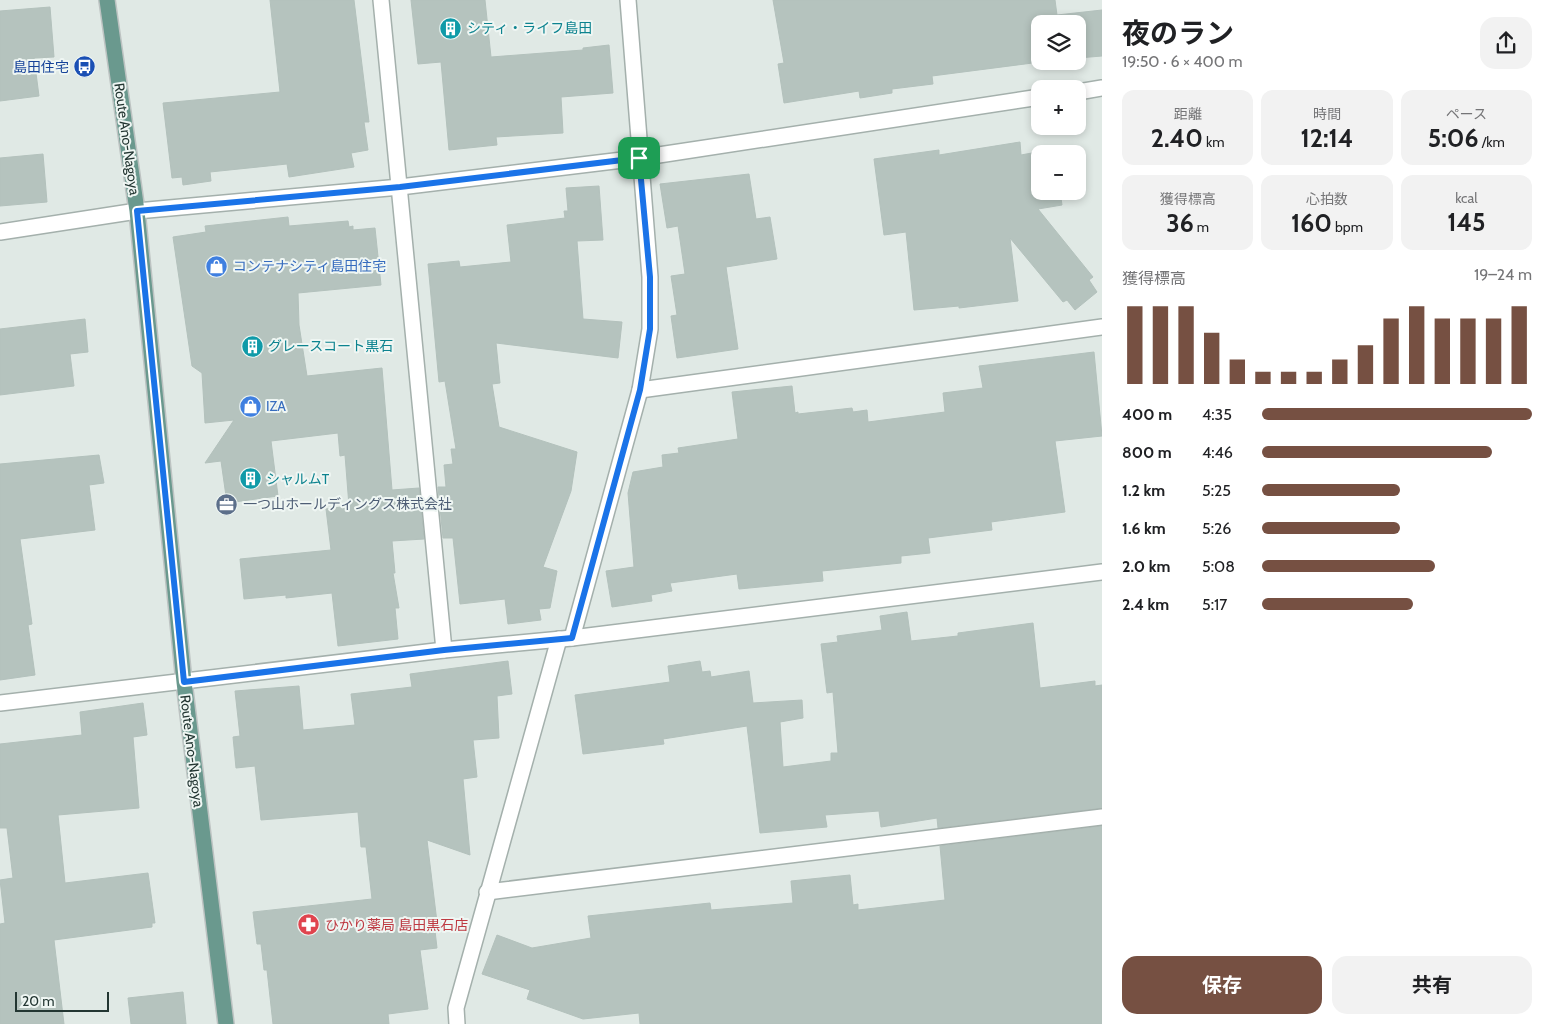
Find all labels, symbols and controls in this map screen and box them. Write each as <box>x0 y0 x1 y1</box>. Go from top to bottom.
map controls <box>1031 15 1086 200</box>
button: layers <box>1031 15 1086 70</box>
building icon: シティ・ライフ島田 <box>439 16 463 40</box>
text: 夜のラン <box>1122 16 1234 50</box>
button: share <box>1480 17 1532 69</box>
place label: シティ・ライフ島田 <box>467 19 592 37</box>
text: 19:50 · 6 × 400 m <box>1122 52 1242 71</box>
bus stop icon: 島田住宅 <box>73 55 97 79</box>
place label: 島田住宅 <box>13 58 69 76</box>
button: + <box>1031 80 1086 135</box>
street label: Route Ano-Nagoya <box>110 82 144 196</box>
text: 距離 <box>1174 105 1202 123</box>
text: 時間 <box>1313 105 1341 123</box>
text: ペース <box>1446 105 1487 123</box>
text: 2.40 <box>1151 123 1203 153</box>
text: 12:14 <box>1301 123 1353 153</box>
text: 5:06 <box>1428 123 1479 153</box>
text: km <box>1203 133 1224 151</box>
text: /km <box>1479 133 1505 151</box>
pin <box>618 137 660 179</box>
icon: arrive <box>625 144 653 172</box>
button: − <box>1031 145 1086 200</box>
text: kcal <box>1455 189 1478 207</box>
text: 獲得標高 <box>1160 190 1216 208</box>
text: 心拍数 <box>1306 190 1348 208</box>
text: 145 <box>1447 207 1485 237</box>
text: 36 <box>1166 208 1194 238</box>
text: 160 <box>1291 208 1332 238</box>
text: m <box>1194 218 1209 236</box>
text: bpm <box>1332 218 1363 236</box>
shop icon: コンテナシティ島田住宅 <box>205 254 229 278</box>
place label: コンテナシティ島田住宅 <box>233 257 386 275</box>
text: 19–24 m <box>1474 265 1532 284</box>
text: 獲得標高 <box>1122 269 1186 288</box>
building icon: グレースコート黒石 <box>240 334 264 358</box>
place label: グレースコート黒石 <box>268 337 393 355</box>
shop icon: IZA <box>238 394 262 418</box>
place label: IZA <box>266 397 286 415</box>
text: 400 m <box>1122 405 1172 424</box>
text: 4:35 <box>1202 405 1232 424</box>
text: 800 m <box>1122 443 1172 462</box>
text: 4:46 <box>1202 443 1233 462</box>
building icon: シャルムT <box>238 467 262 491</box>
place label: シャルムT <box>266 470 330 488</box>
text: 1.2 km <box>1122 481 1165 500</box>
text: 5:25 <box>1202 481 1231 500</box>
office icon: 一つ山ホールディングス株式会社 <box>215 492 239 516</box>
place label: 一つ山ホールディングス株式会社 <box>243 495 452 513</box>
text: 1.6 km <box>1122 519 1166 538</box>
text: 5:26 <box>1202 519 1231 538</box>
text: 2.0 km <box>1122 557 1170 576</box>
text: 5:08 <box>1202 557 1235 576</box>
text: 2.4 km <box>1122 595 1169 614</box>
text: 5:17 <box>1202 595 1227 614</box>
street label: Route Ano-Nagoya <box>176 694 208 808</box>
pharmacy icon: ひかり薬局 島田黒石店 <box>297 913 321 937</box>
place label: ひかり薬局 島田黒石店 <box>325 916 468 934</box>
button: 保存 <box>1122 956 1322 1014</box>
button: 共有 <box>1332 956 1532 1014</box>
scale bar <box>15 989 109 1012</box>
text: 20 m <box>22 992 55 1010</box>

